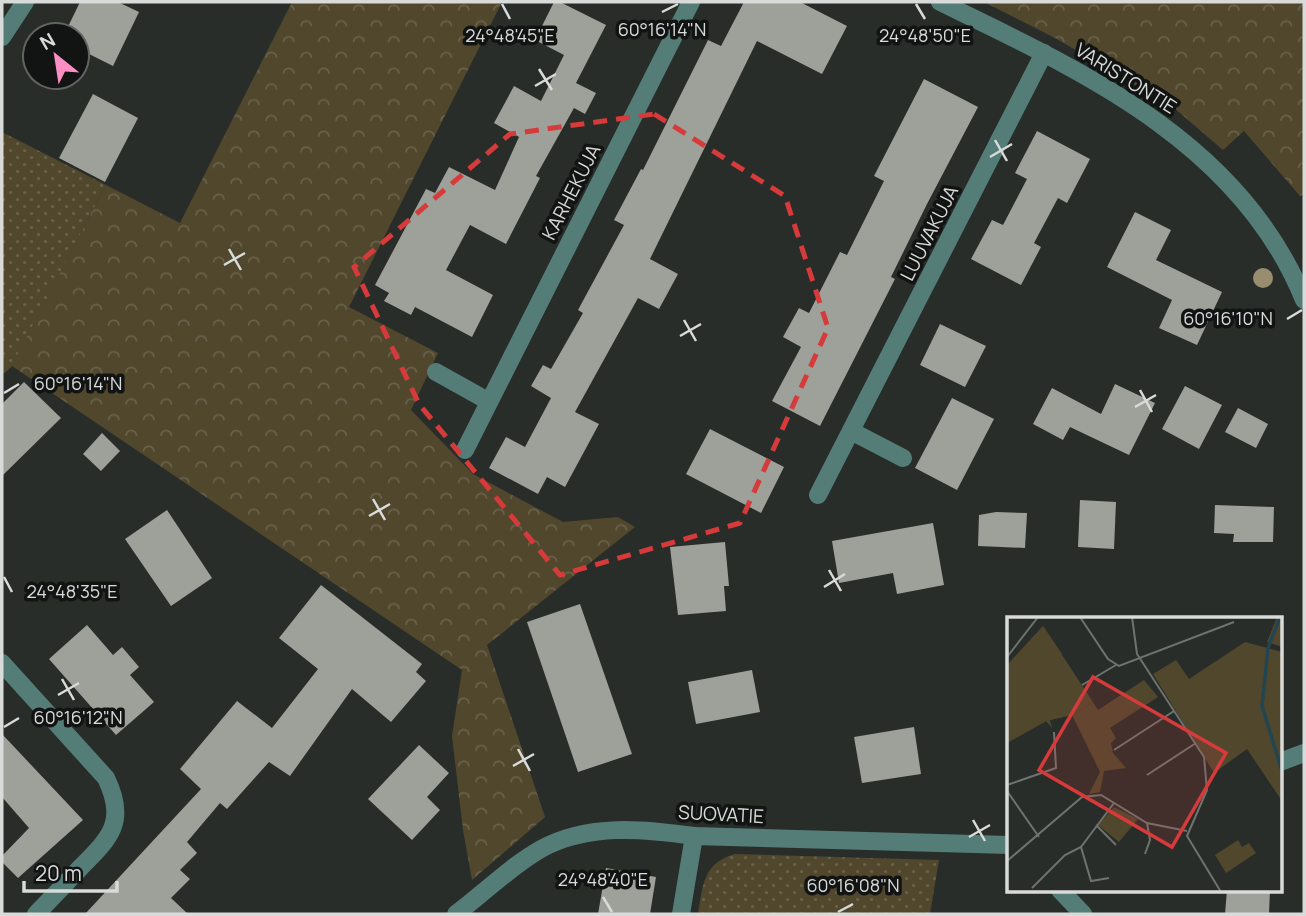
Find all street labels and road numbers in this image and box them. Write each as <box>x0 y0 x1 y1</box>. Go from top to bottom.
street label: VARISTONTIE <box>1070 37 1182 119</box>
street label: KARHEKUJA <box>536 140 606 244</box>
street label: LUUVAKUJA <box>894 181 964 285</box>
street label: SUOVATIE <box>677 799 765 829</box>

